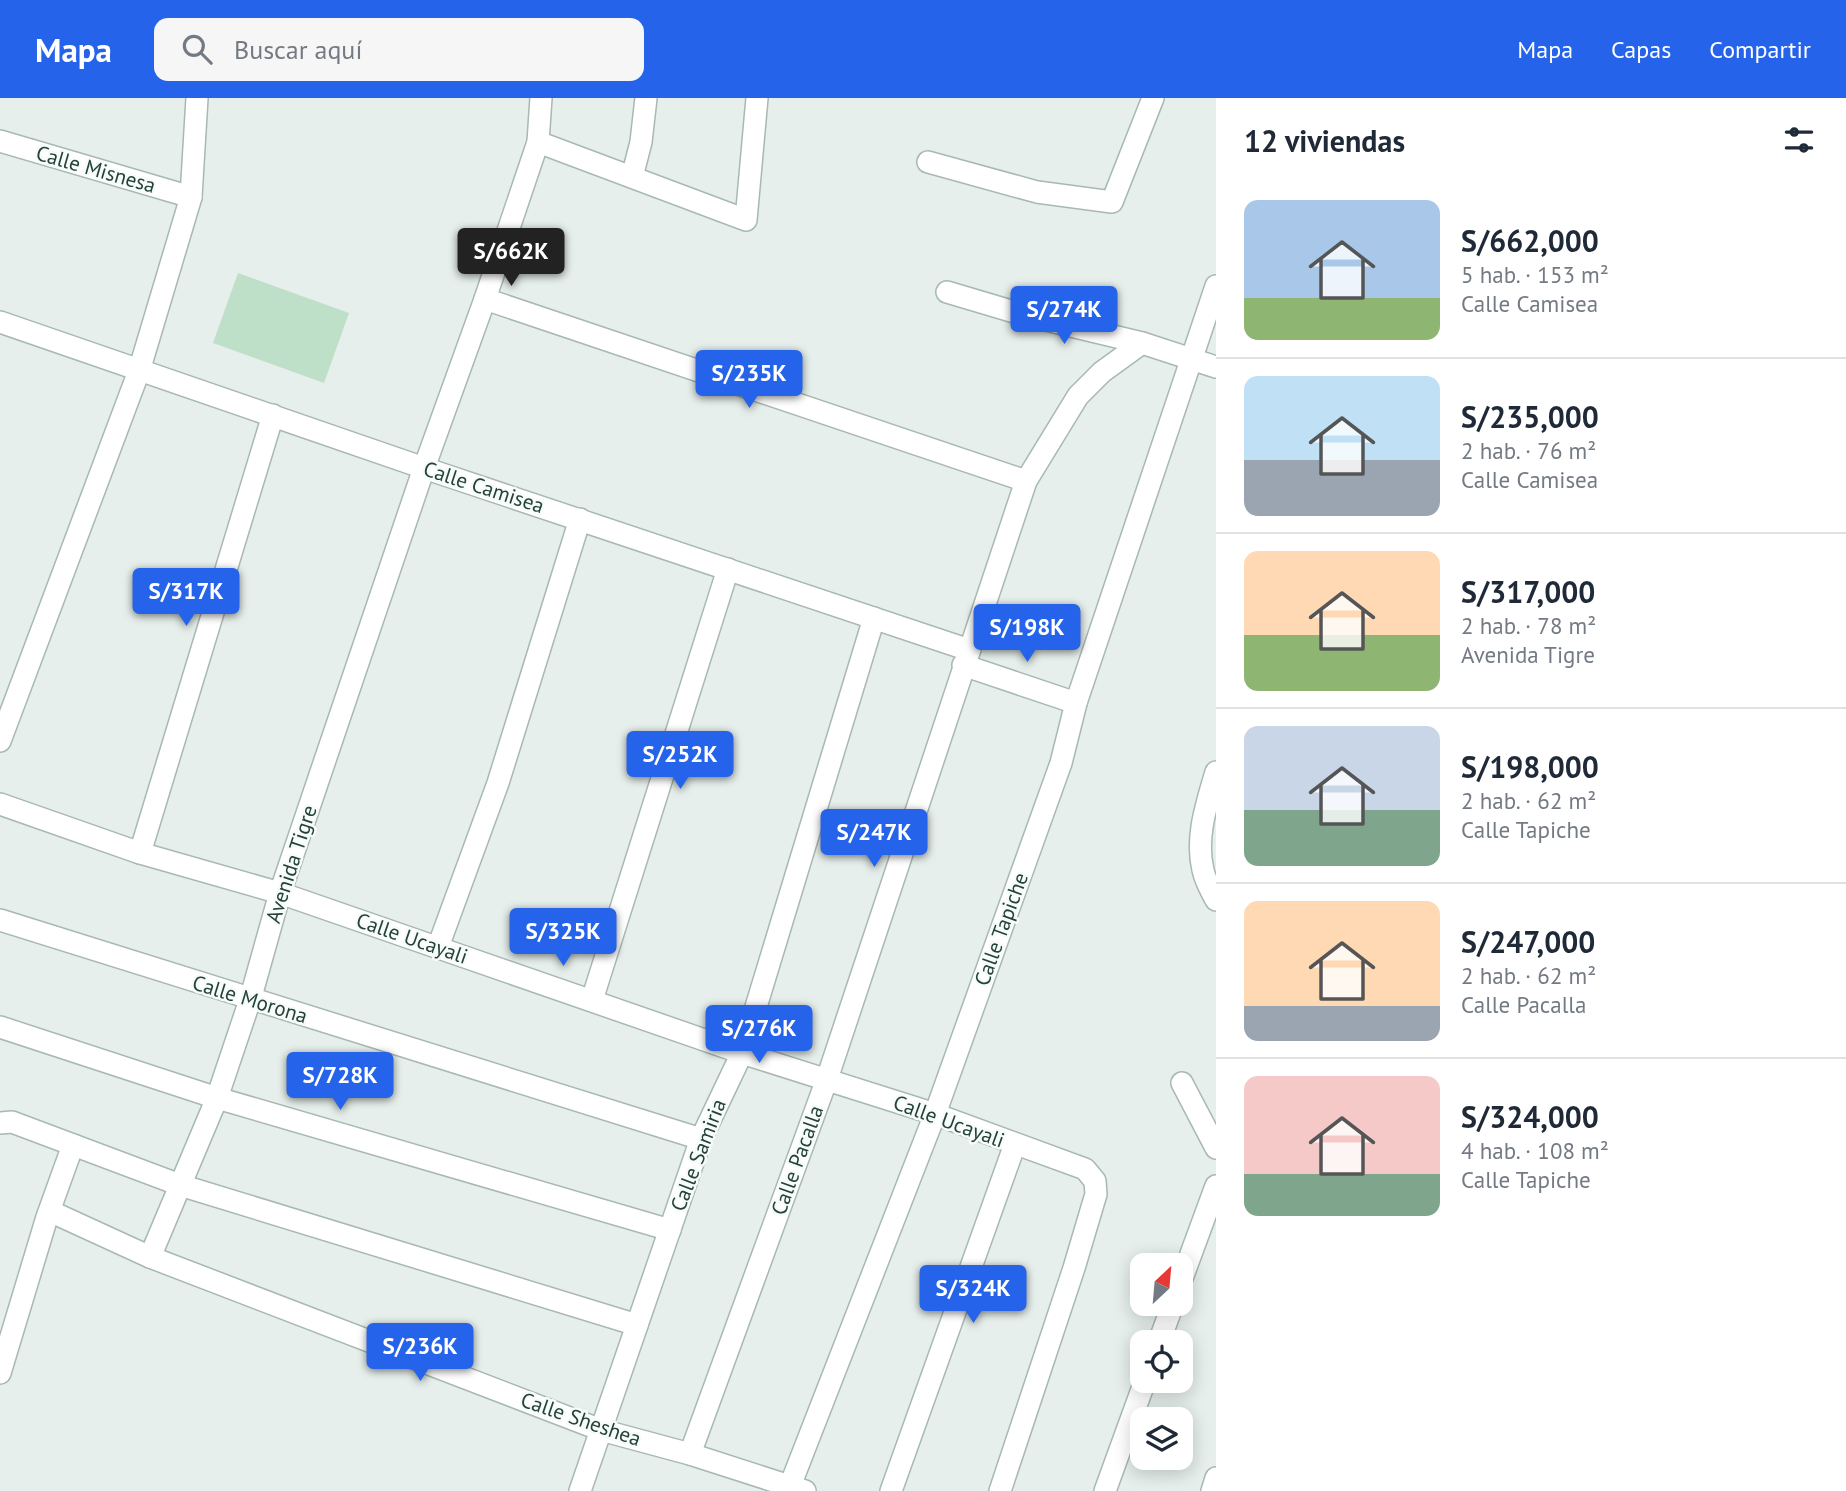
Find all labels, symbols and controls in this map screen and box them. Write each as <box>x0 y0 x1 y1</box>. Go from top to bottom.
search box <box>154 18 644 81</box>
text: Mapa <box>35 28 112 71</box>
icon: search <box>178 30 216 68</box>
text: Buscar aquí <box>234 33 362 66</box>
text: Mapa <box>1517 34 1573 65</box>
text: Capas <box>1611 34 1671 65</box>
text: Compartir <box>1709 34 1811 65</box>
text: 12 viviendas <box>1244 121 1405 160</box>
icon: filters <box>1780 121 1818 159</box>
street label: Calle Misnesa <box>33 139 159 199</box>
text: S/662,000 <box>1461 221 1599 260</box>
pin: S/662K <box>454 228 568 288</box>
icon: home <box>1300 228 1384 312</box>
text: S/662K <box>474 236 548 265</box>
text: 5 hab. · 153 m² <box>1461 260 1609 289</box>
pin: S/274K <box>1007 286 1121 346</box>
text: Calle Camisea <box>1461 289 1598 318</box>
text: S/274K <box>1027 294 1101 323</box>
pin: S/235K <box>692 350 806 410</box>
text: S/235K <box>712 358 786 387</box>
text: S/235,000 <box>1461 397 1599 436</box>
icon: home <box>1300 404 1384 488</box>
text: 2 hab. · 76 m² <box>1461 436 1596 465</box>
street label: Calle Camisea <box>420 455 548 519</box>
text: Calle Camisea <box>1461 465 1598 494</box>
pin: S/317K <box>129 568 243 628</box>
text: S/317,000 <box>1461 572 1595 611</box>
text: S/317K <box>149 576 223 605</box>
icon: home <box>1300 579 1384 663</box>
pin: S/198K <box>970 604 1084 664</box>
text: 2 hab. · 78 m² <box>1461 611 1596 640</box>
text: S/198K <box>990 612 1064 641</box>
text: Avenida Tigre <box>1461 640 1595 669</box>
pin: S/252K <box>623 732 737 791</box>
text: S/252K <box>643 739 717 768</box>
text: S/198,000 <box>1461 747 1599 786</box>
icon: home <box>1300 754 1384 838</box>
text: 2 hab. · 62 m² <box>1461 786 1596 815</box>
street label: Avenida Tigre <box>259 802 323 926</box>
pin: S/247K <box>817 810 931 869</box>
text: Calle Tapiche <box>1461 815 1591 844</box>
text: S/247K <box>837 817 911 846</box>
street label: Calle Tapiche <box>968 869 1034 989</box>
street label: Calle Ucayali <box>353 906 471 970</box>
pin: S/325K <box>506 908 620 968</box>
text: S/325K <box>526 916 600 945</box>
text: S/247,000 <box>1461 922 1595 961</box>
icon: home <box>1300 929 1384 1013</box>
text: 2 hab. · 62 m² <box>1461 961 1596 990</box>
street label: Calle Morona <box>189 969 311 1029</box>
text: Calle Pacalla <box>1461 990 1587 1019</box>
pin: S/276K <box>702 1006 816 1065</box>
text: S/276K <box>722 1013 796 1042</box>
pin: S/728K <box>283 1052 397 1112</box>
text: S/728K <box>303 1060 377 1089</box>
street label: Calle Ucayali <box>890 1088 1008 1154</box>
street label: Calle Samiria <box>664 1095 732 1215</box>
text: S/324,000 <box>1461 1097 1599 1136</box>
street label: Calle Pacalla <box>765 1102 829 1218</box>
icon: home <box>1300 1104 1384 1188</box>
text: 4 hab. · 108 m² <box>1461 1136 1609 1165</box>
text: Calle Tapiche <box>1461 1165 1591 1194</box>
north arrow <box>1130 1253 1194 1316</box>
map controls <box>1130 1253 1193 1470</box>
pin: S/324K <box>916 1266 1030 1325</box>
text: S/324K <box>936 1273 1010 1302</box>
pin: S/236K <box>363 1324 477 1383</box>
button: locate <box>1130 1330 1193 1393</box>
text: S/236K <box>383 1331 457 1360</box>
street label: Calle Sheshea <box>517 1386 645 1452</box>
button: layers <box>1130 1407 1193 1470</box>

